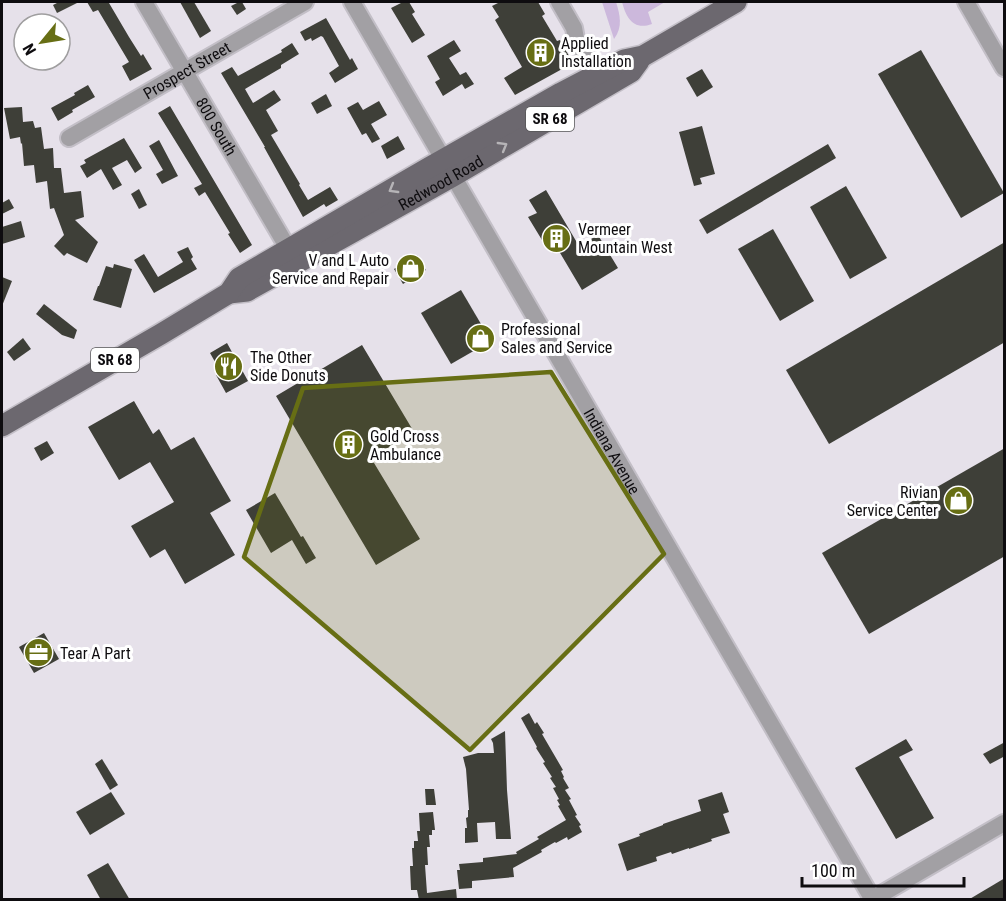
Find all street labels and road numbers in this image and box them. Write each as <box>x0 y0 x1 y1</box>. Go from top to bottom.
street label: Prospect Street <box>140 37 234 103</box>
street label: 800 South <box>192 94 241 159</box>
road number: SR 68 <box>526 107 574 131</box>
street label: Redwood Road <box>395 151 486 214</box>
road number: SR 68 <box>91 348 139 372</box>
street label: Indiana Avenue <box>580 405 644 497</box>

